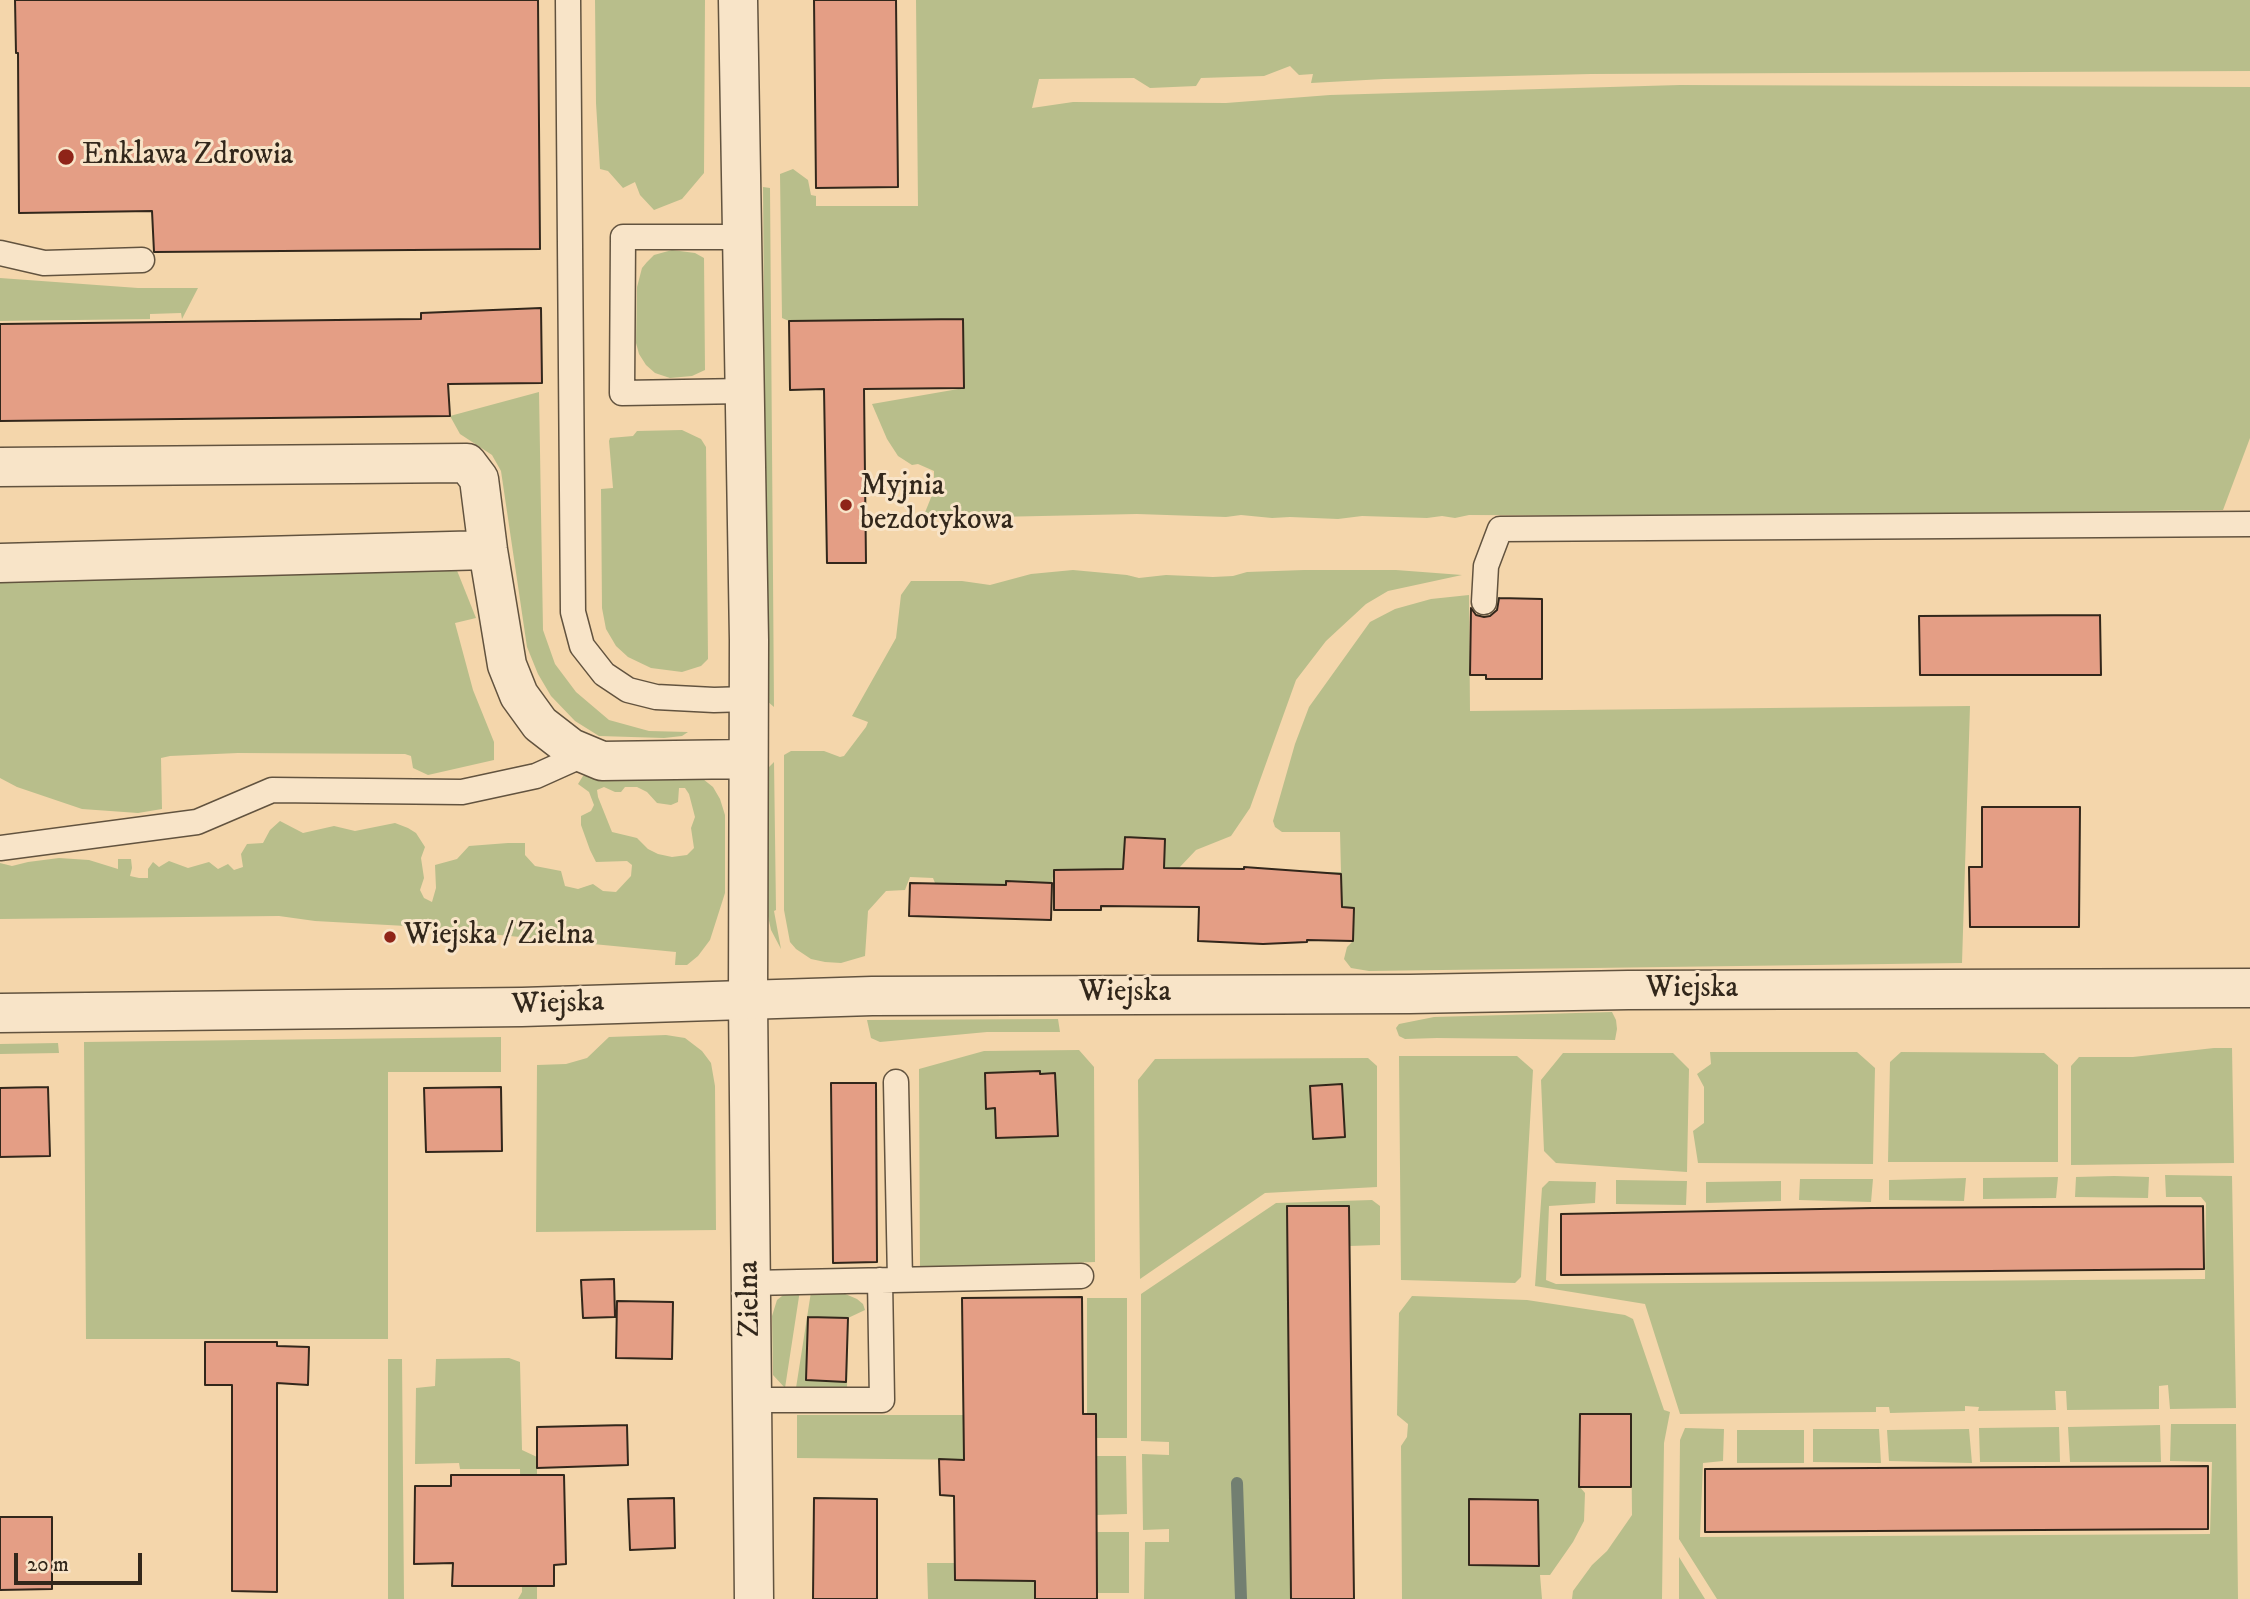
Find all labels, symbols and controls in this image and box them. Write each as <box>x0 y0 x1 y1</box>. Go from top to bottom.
place label: Enklawa Zdrowia <box>82 139 293 175</box>
marker: Enklawa Zdrowia <box>56 147 76 167</box>
place label: Myjnia bezdotykowa <box>860 470 1014 540</box>
marker: Myjnia bezdotykowa <box>838 497 854 513</box>
place label: Wiejska / Zielna <box>404 919 594 955</box>
marker: Wiejska / Zielna <box>382 929 398 945</box>
street label: Wiejska <box>1646 972 1738 1008</box>
street label: Wiejska <box>1079 976 1171 1012</box>
street label: Wiejska <box>511 985 605 1025</box>
street label: Zielna <box>732 1260 770 1338</box>
scale bar <box>18 1540 145 1584</box>
text: 20 m <box>27 1552 69 1578</box>

